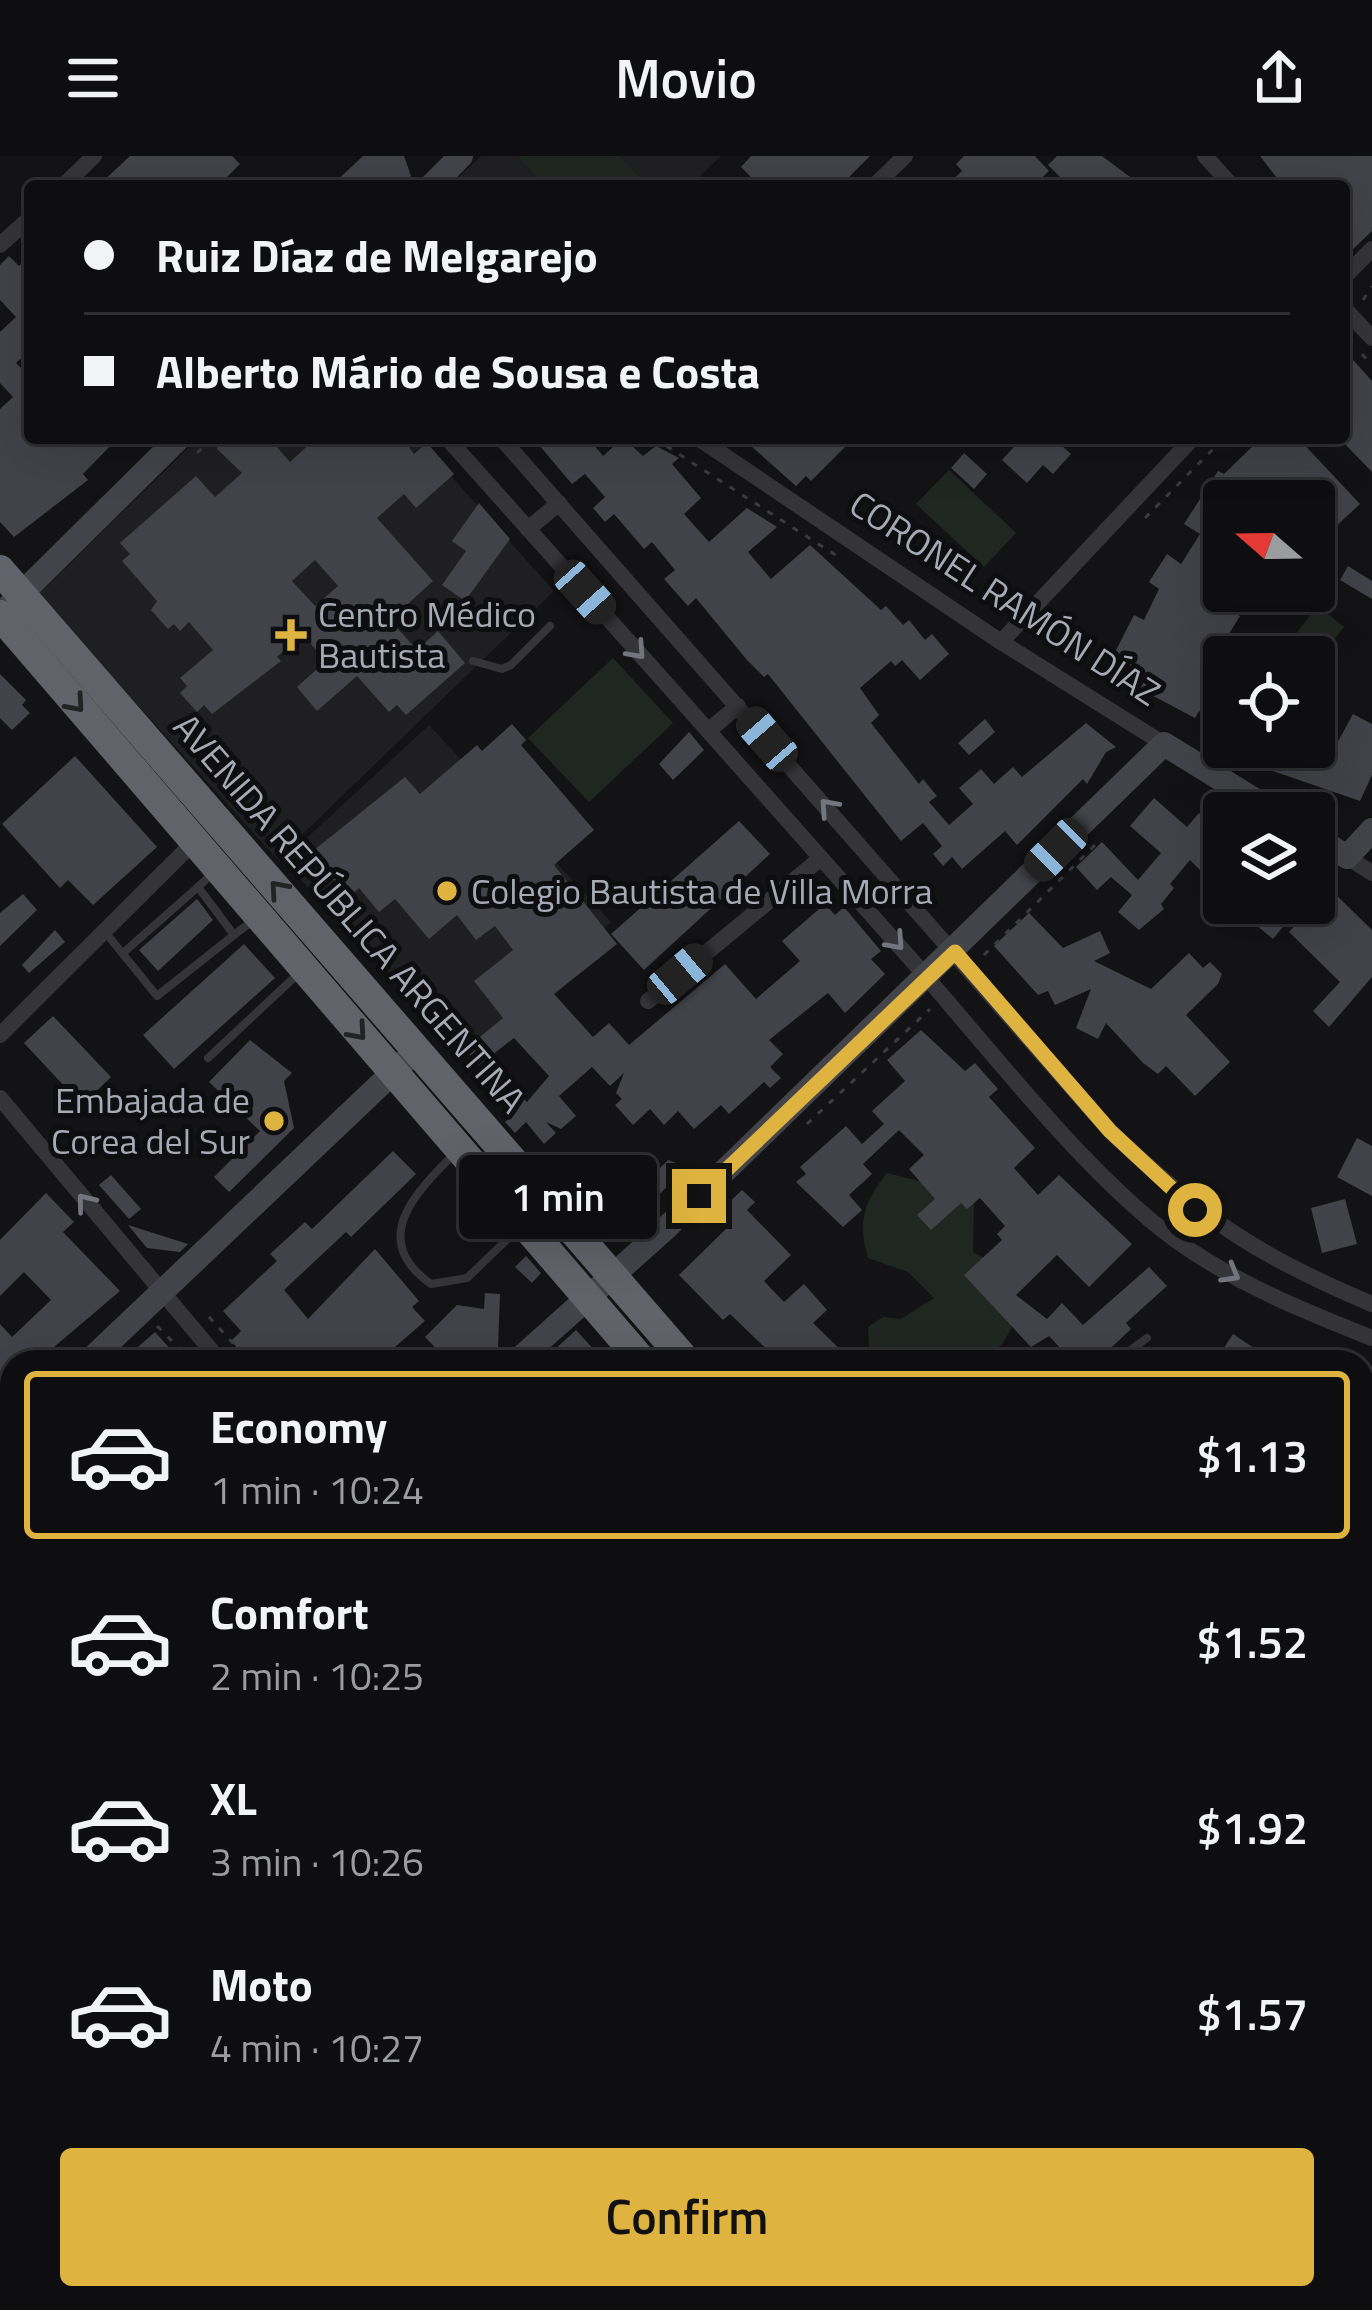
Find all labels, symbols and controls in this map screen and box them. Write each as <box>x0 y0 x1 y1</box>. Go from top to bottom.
text: Movio <box>615 37 757 119</box>
icon: menu <box>60 45 126 111</box>
icon: share <box>1246 45 1312 111</box>
text: Ruiz Díaz de Melgarejo <box>156 221 598 289</box>
text: Alberto Mário de Sousa e Costa <box>156 337 760 405</box>
street label: CORONEL RAMÓN DÍAZ <box>839 476 1172 719</box>
north arrow <box>1203 480 1335 612</box>
map controls <box>1203 480 1335 924</box>
car <box>548 553 622 631</box>
place label: Centro Médico Bautista <box>318 586 536 682</box>
marker: Centro Médico Bautista <box>275 619 307 651</box>
button: locate <box>1203 636 1335 768</box>
one-way arrow <box>623 637 644 659</box>
one-way arrow <box>62 690 83 712</box>
car <box>730 700 804 778</box>
street label: AVENIDA REPÚBLICA ARGENTINA <box>161 701 540 1125</box>
button: layers <box>1203 792 1335 924</box>
one-way arrow <box>821 799 842 821</box>
car <box>1018 812 1094 888</box>
place label: Colegio Bautista de Villa Morra <box>471 863 933 918</box>
marker: Colegio Bautista de Villa Morra <box>434 878 460 904</box>
one-way arrow <box>270 881 292 903</box>
one-way arrow <box>882 929 903 950</box>
car <box>641 937 719 1011</box>
one-way arrow <box>344 1018 365 1039</box>
place label: Embajada de Corea del Sur <box>51 1072 250 1168</box>
marker: Embajada de Corea del Sur <box>261 1108 287 1134</box>
callout: 1 min <box>459 1154 657 1238</box>
text: 1 min <box>511 1167 605 1226</box>
route end <box>672 1169 726 1223</box>
route start <box>1168 1183 1222 1237</box>
one-way arrow <box>77 1194 99 1216</box>
one-way arrow <box>1219 1260 1240 1283</box>
text: Economy <box>210 1392 387 1460</box>
icon: car <box>66 1401 174 1509</box>
text: $1.13 <box>1196 1421 1308 1489</box>
text: 1 min · 10:24 <box>210 1460 424 1519</box>
text: Comfort <box>210 1578 369 1646</box>
icon: car <box>66 1587 174 1695</box>
text: $1.52 <box>1196 1607 1308 1675</box>
text: 2 min · 10:25 <box>210 1646 424 1705</box>
text: XL <box>210 1764 257 1832</box>
icon: car <box>66 1773 174 1881</box>
text: $1.92 <box>1196 1793 1308 1861</box>
text: 3 min · 10:26 <box>210 1832 424 1891</box>
text: Moto <box>210 1950 313 2018</box>
icon: car <box>66 1959 174 2067</box>
text: $1.57 <box>1196 1979 1308 2047</box>
text: 4 min · 10:27 <box>210 2018 424 2077</box>
button: Confirm <box>60 2148 1314 2286</box>

